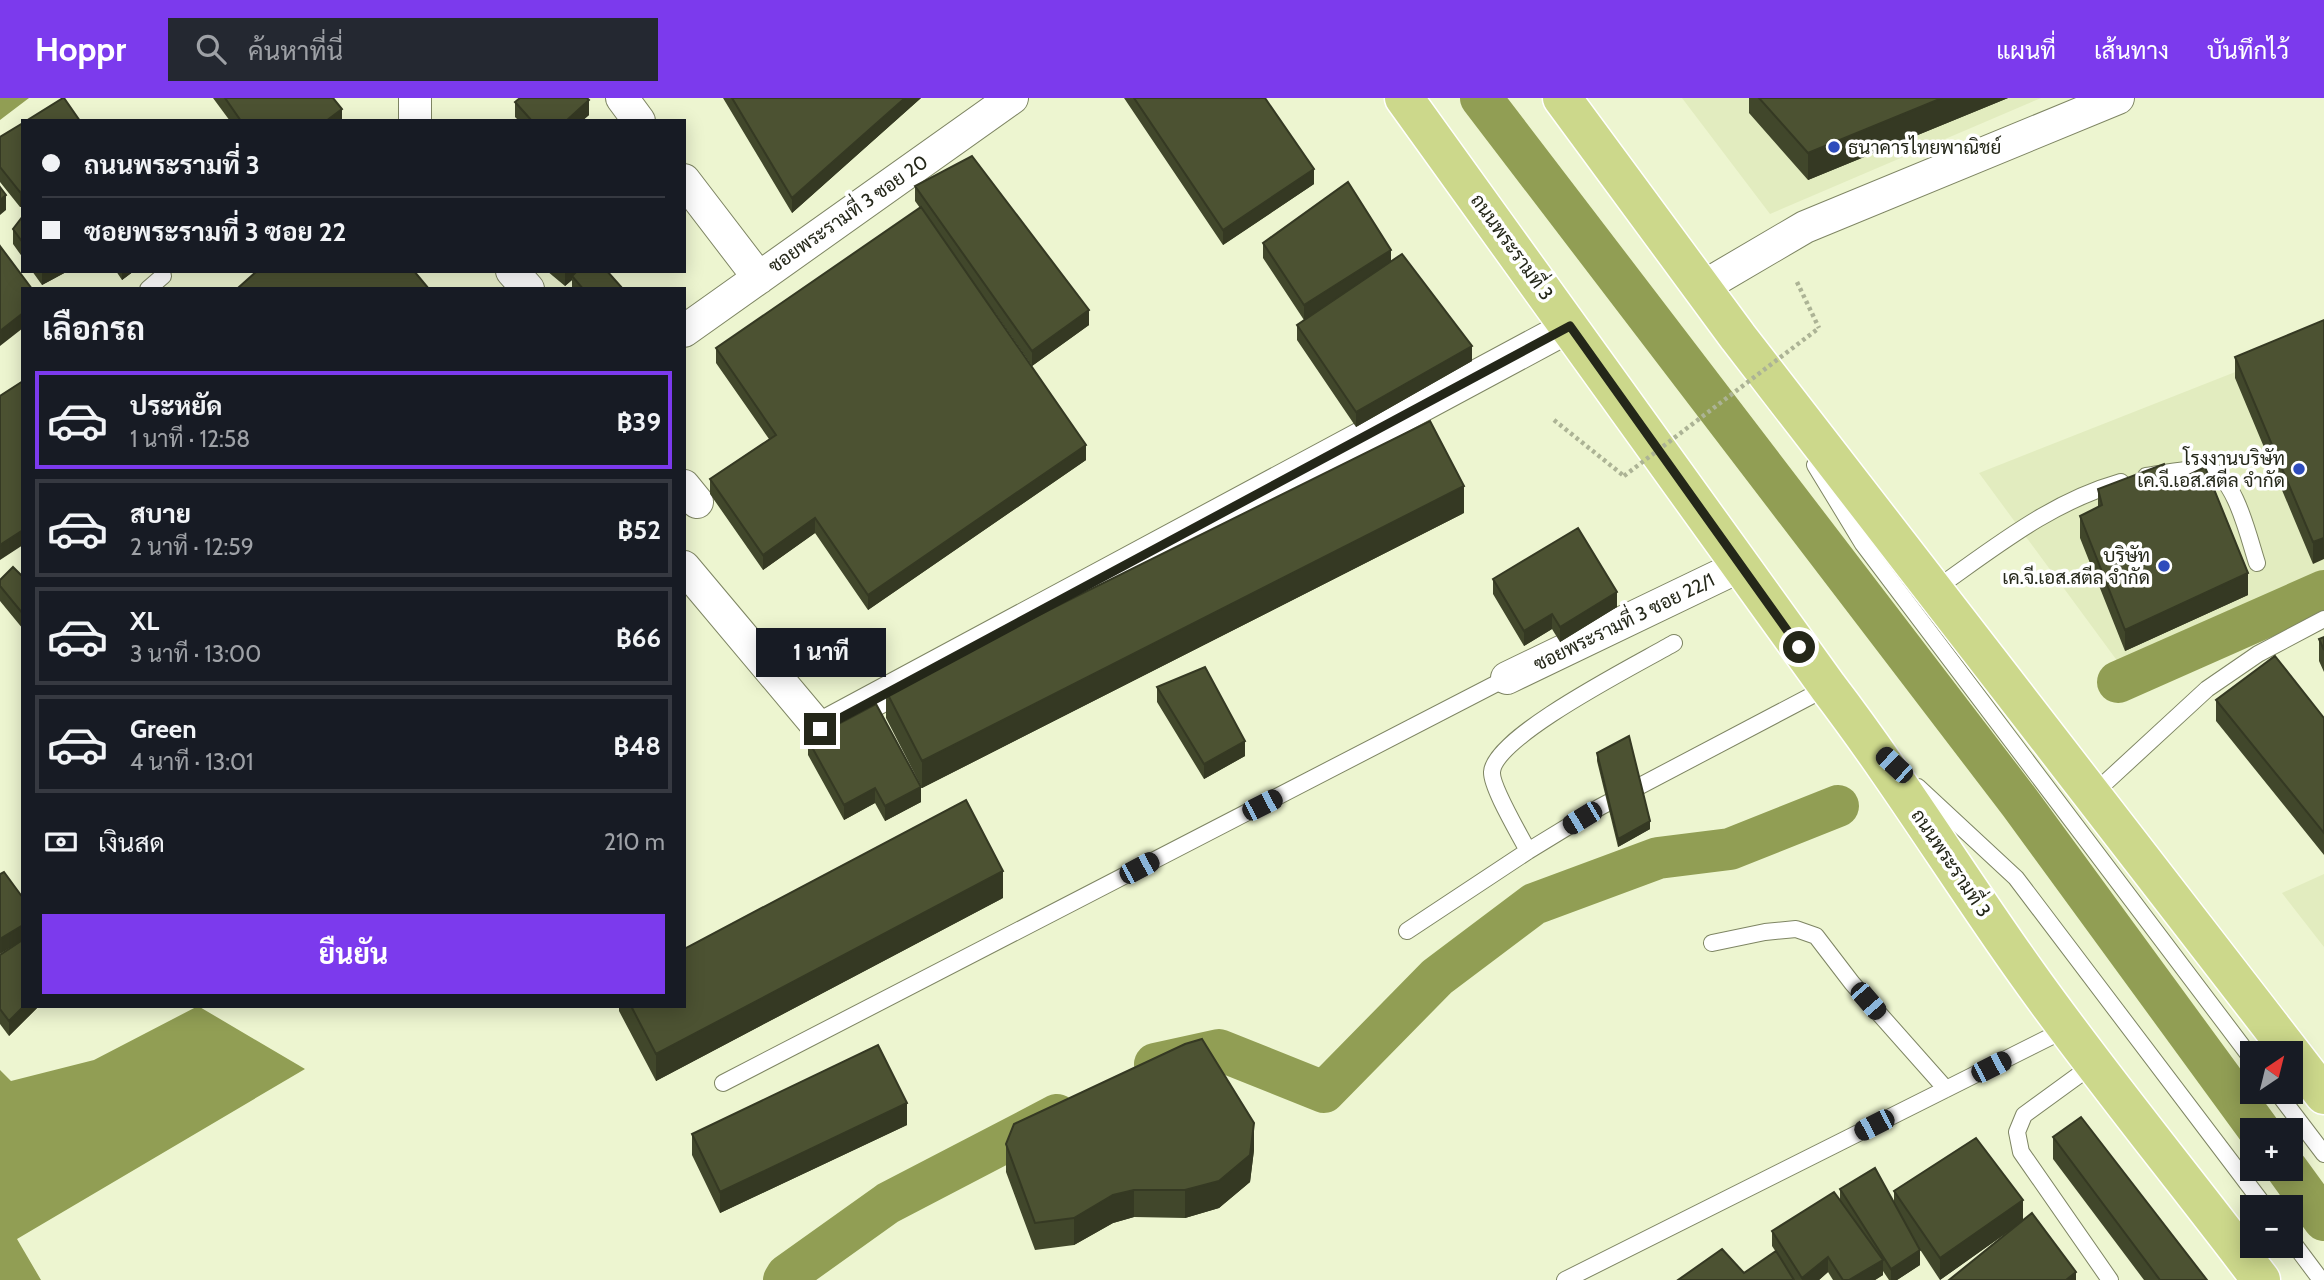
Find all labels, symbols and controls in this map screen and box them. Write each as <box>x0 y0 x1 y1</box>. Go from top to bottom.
search box <box>168 18 658 81</box>
text: Hoppr <box>35 29 126 69</box>
icon: search <box>192 30 230 68</box>
text: ค้นหาที่นี่ <box>248 35 343 67</box>
text: แผนที่ <box>1996 36 2056 65</box>
text: เส้นทาง <box>2094 36 2169 65</box>
text: บันทึกไว้ <box>2207 36 2289 65</box>
place label: ธนาคารไทยพาณิชย์ <box>1848 135 2001 159</box>
marker: ธนาคารไทยพาณิชย์ <box>1826 139 1842 155</box>
street label: ซอยพระรามที่ 3 ซอย 20 <box>760 145 932 278</box>
text: ถนนพระรามที่ 3 <box>84 149 260 181</box>
street label: ถนนพระรามที่ 3 <box>1466 186 1563 304</box>
text: ซอยพระรามที่ 3 ซอย 22 <box>84 216 346 248</box>
text: เลือกรถ <box>42 309 145 348</box>
icon: car <box>46 389 109 452</box>
text: ประหยัด <box>130 390 223 422</box>
text: ฿39 <box>617 406 661 438</box>
text: 1 นาที · 12:58 <box>130 425 250 453</box>
place label: โรงงานบริษัท เค.จี.เอส.สตีล จำกัด <box>2137 446 2285 492</box>
marker: โรงงานบริษัท เค.จี.เอส.สตีล จำกัด <box>2291 461 2307 477</box>
icon: car <box>46 497 109 560</box>
text: สบาย <box>130 498 191 530</box>
text: ฿52 <box>618 514 661 546</box>
text: 2 นาที · 12:59 <box>130 533 254 561</box>
place label: บริษัท เค.จี.เอส.สตีล จำกัด <box>2002 544 2150 589</box>
marker: บริษัท เค.จี.เอส.สตีล จำกัด <box>2156 558 2172 574</box>
street label: ซอยพระรามที่ 3 ซอย 22/1 <box>1527 563 1718 676</box>
icon: car <box>46 605 109 668</box>
text: XL <box>130 605 159 637</box>
text: ฿66 <box>616 622 661 654</box>
callout: 1 นาที <box>755 628 885 676</box>
route start <box>1783 631 1815 663</box>
text: 1 นาที <box>793 638 849 666</box>
text: 3 นาที · 13:00 <box>130 640 261 668</box>
icon: car <box>46 713 109 776</box>
text: Green <box>130 713 197 745</box>
route end <box>804 713 836 745</box>
text: ฿48 <box>613 730 661 762</box>
car <box>1872 743 1917 787</box>
text: 4 นาที · 13:01 <box>130 748 254 776</box>
car <box>1239 786 1286 824</box>
car <box>1559 798 1606 838</box>
street label: ถนนพระรามที่ 3 <box>1906 801 2001 921</box>
icon: cash <box>42 823 80 861</box>
text: เงินสด <box>98 827 165 859</box>
text: 210 m <box>604 828 665 856</box>
car <box>1116 849 1163 887</box>
button: ยืนยัน <box>42 914 665 994</box>
car <box>1847 978 1890 1024</box>
north arrow <box>2240 1041 2303 1104</box>
map controls <box>2240 1041 2303 1258</box>
car <box>1968 1048 2015 1086</box>
car <box>1851 1106 1898 1144</box>
button: + <box>2240 1118 2303 1181</box>
button: − <box>2240 1195 2303 1258</box>

